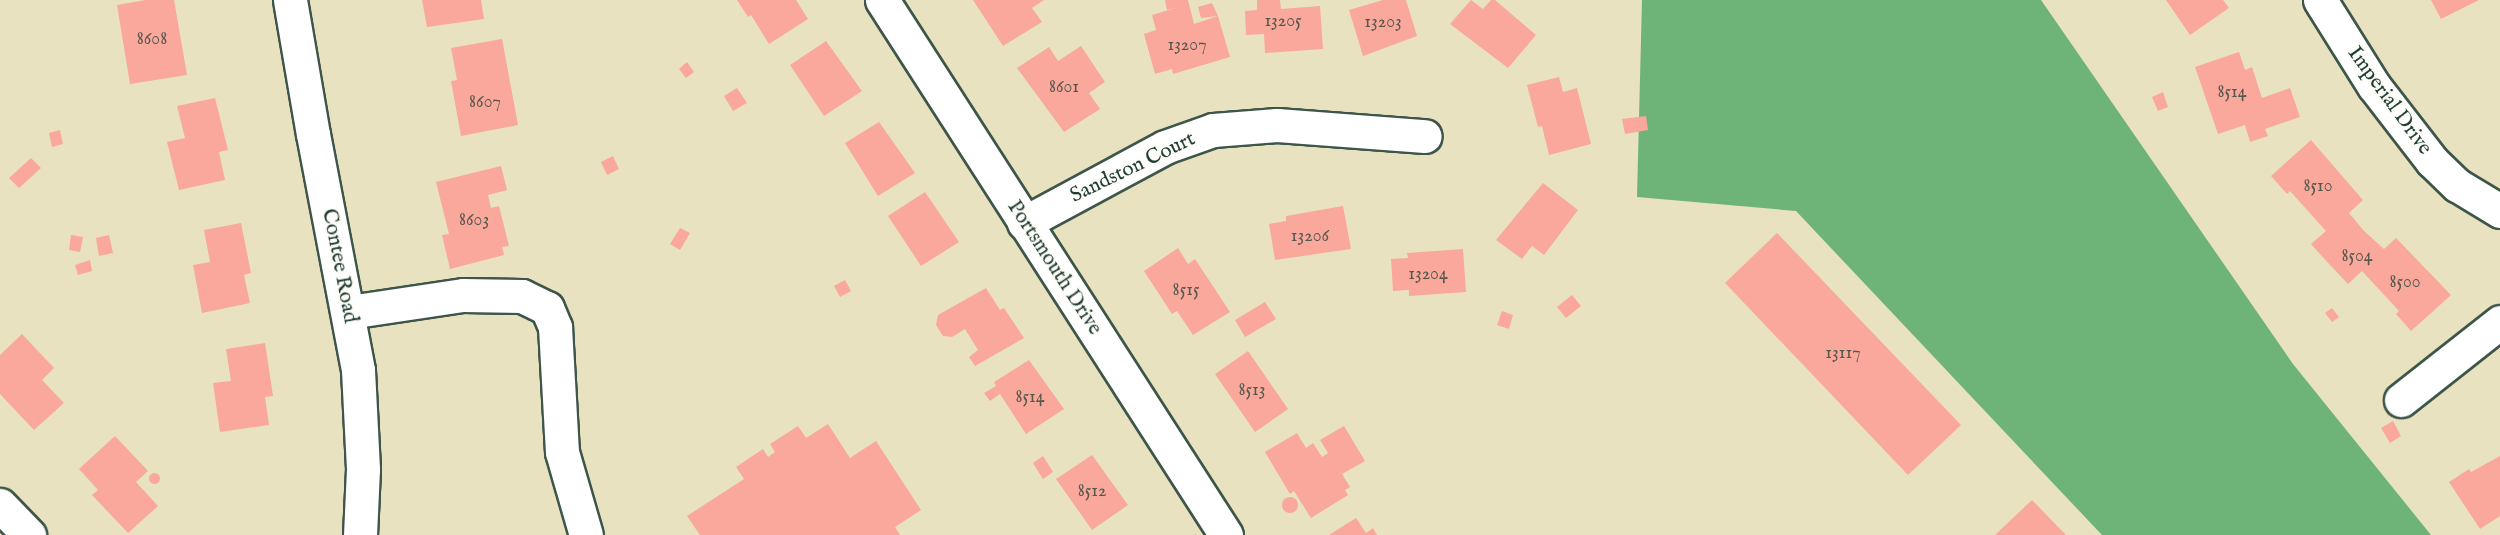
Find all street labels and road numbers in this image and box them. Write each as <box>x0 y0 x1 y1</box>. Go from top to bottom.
street label: Imperial Drive <box>2341 42 2437 160</box>
street label: Sandston Court <box>1066 127 1200 209</box>
street label: Portsmouth Drive <box>1001 196 1107 340</box>
street label: Contee Road <box>316 207 362 325</box>

